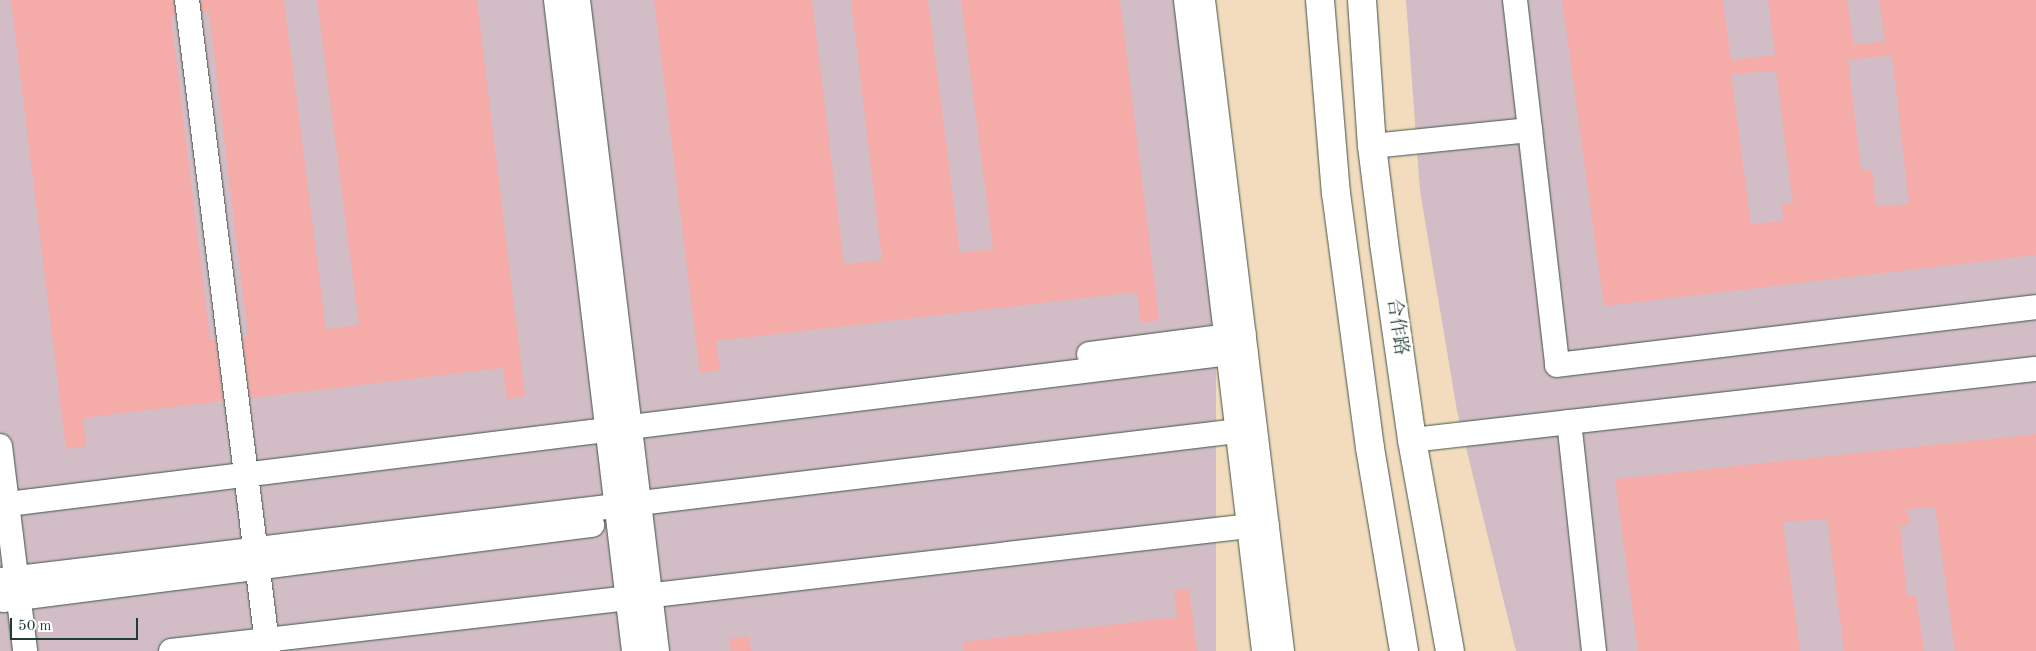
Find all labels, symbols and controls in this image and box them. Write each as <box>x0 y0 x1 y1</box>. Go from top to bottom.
street label: 合作路 <box>1381 297 1411 357</box>
scale bar <box>12 608 140 640</box>
text: 50 m <box>18 619 52 634</box>

